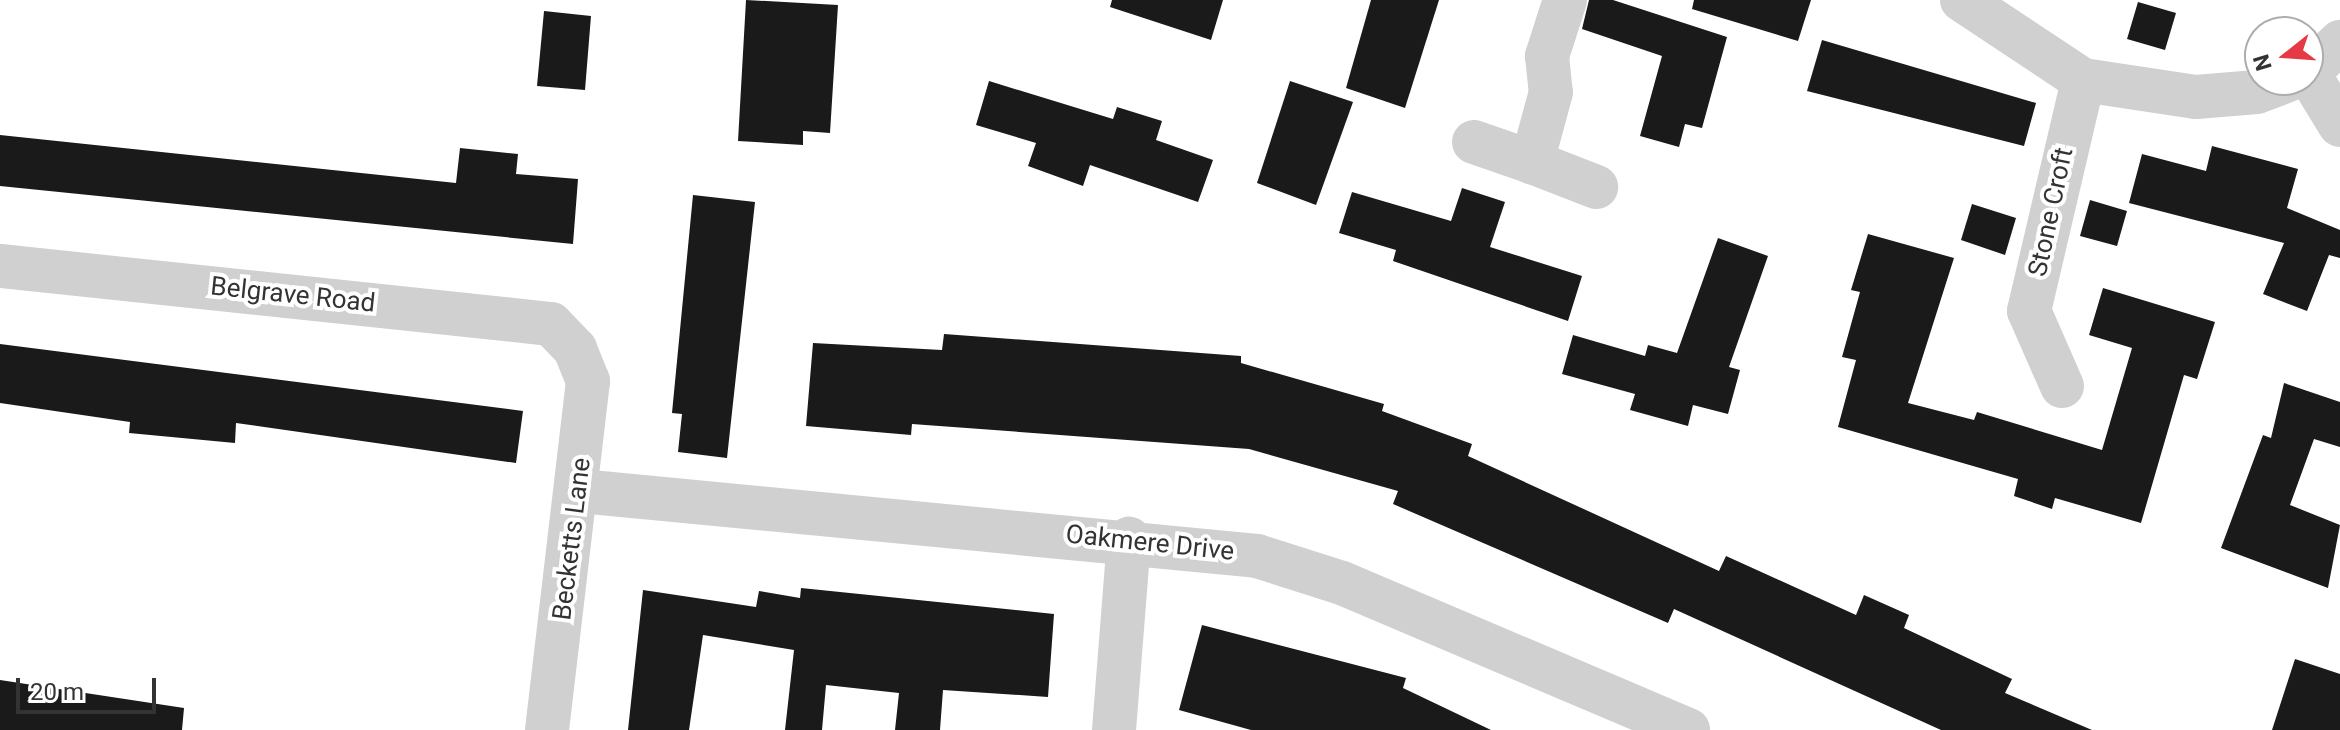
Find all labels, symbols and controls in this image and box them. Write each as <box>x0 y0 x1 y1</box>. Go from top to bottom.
north arrow <box>2244 16 2324 96</box>
text: N <box>2248 51 2277 74</box>
street label: Stone Croft <box>2022 145 2080 279</box>
street label: Belgrave Road <box>209 271 377 319</box>
street label: Becketts Lane <box>547 456 597 622</box>
street label: Oakmere Drive <box>1064 519 1236 567</box>
scale bar <box>20 662 160 712</box>
text: 20 m <box>30 678 84 706</box>

